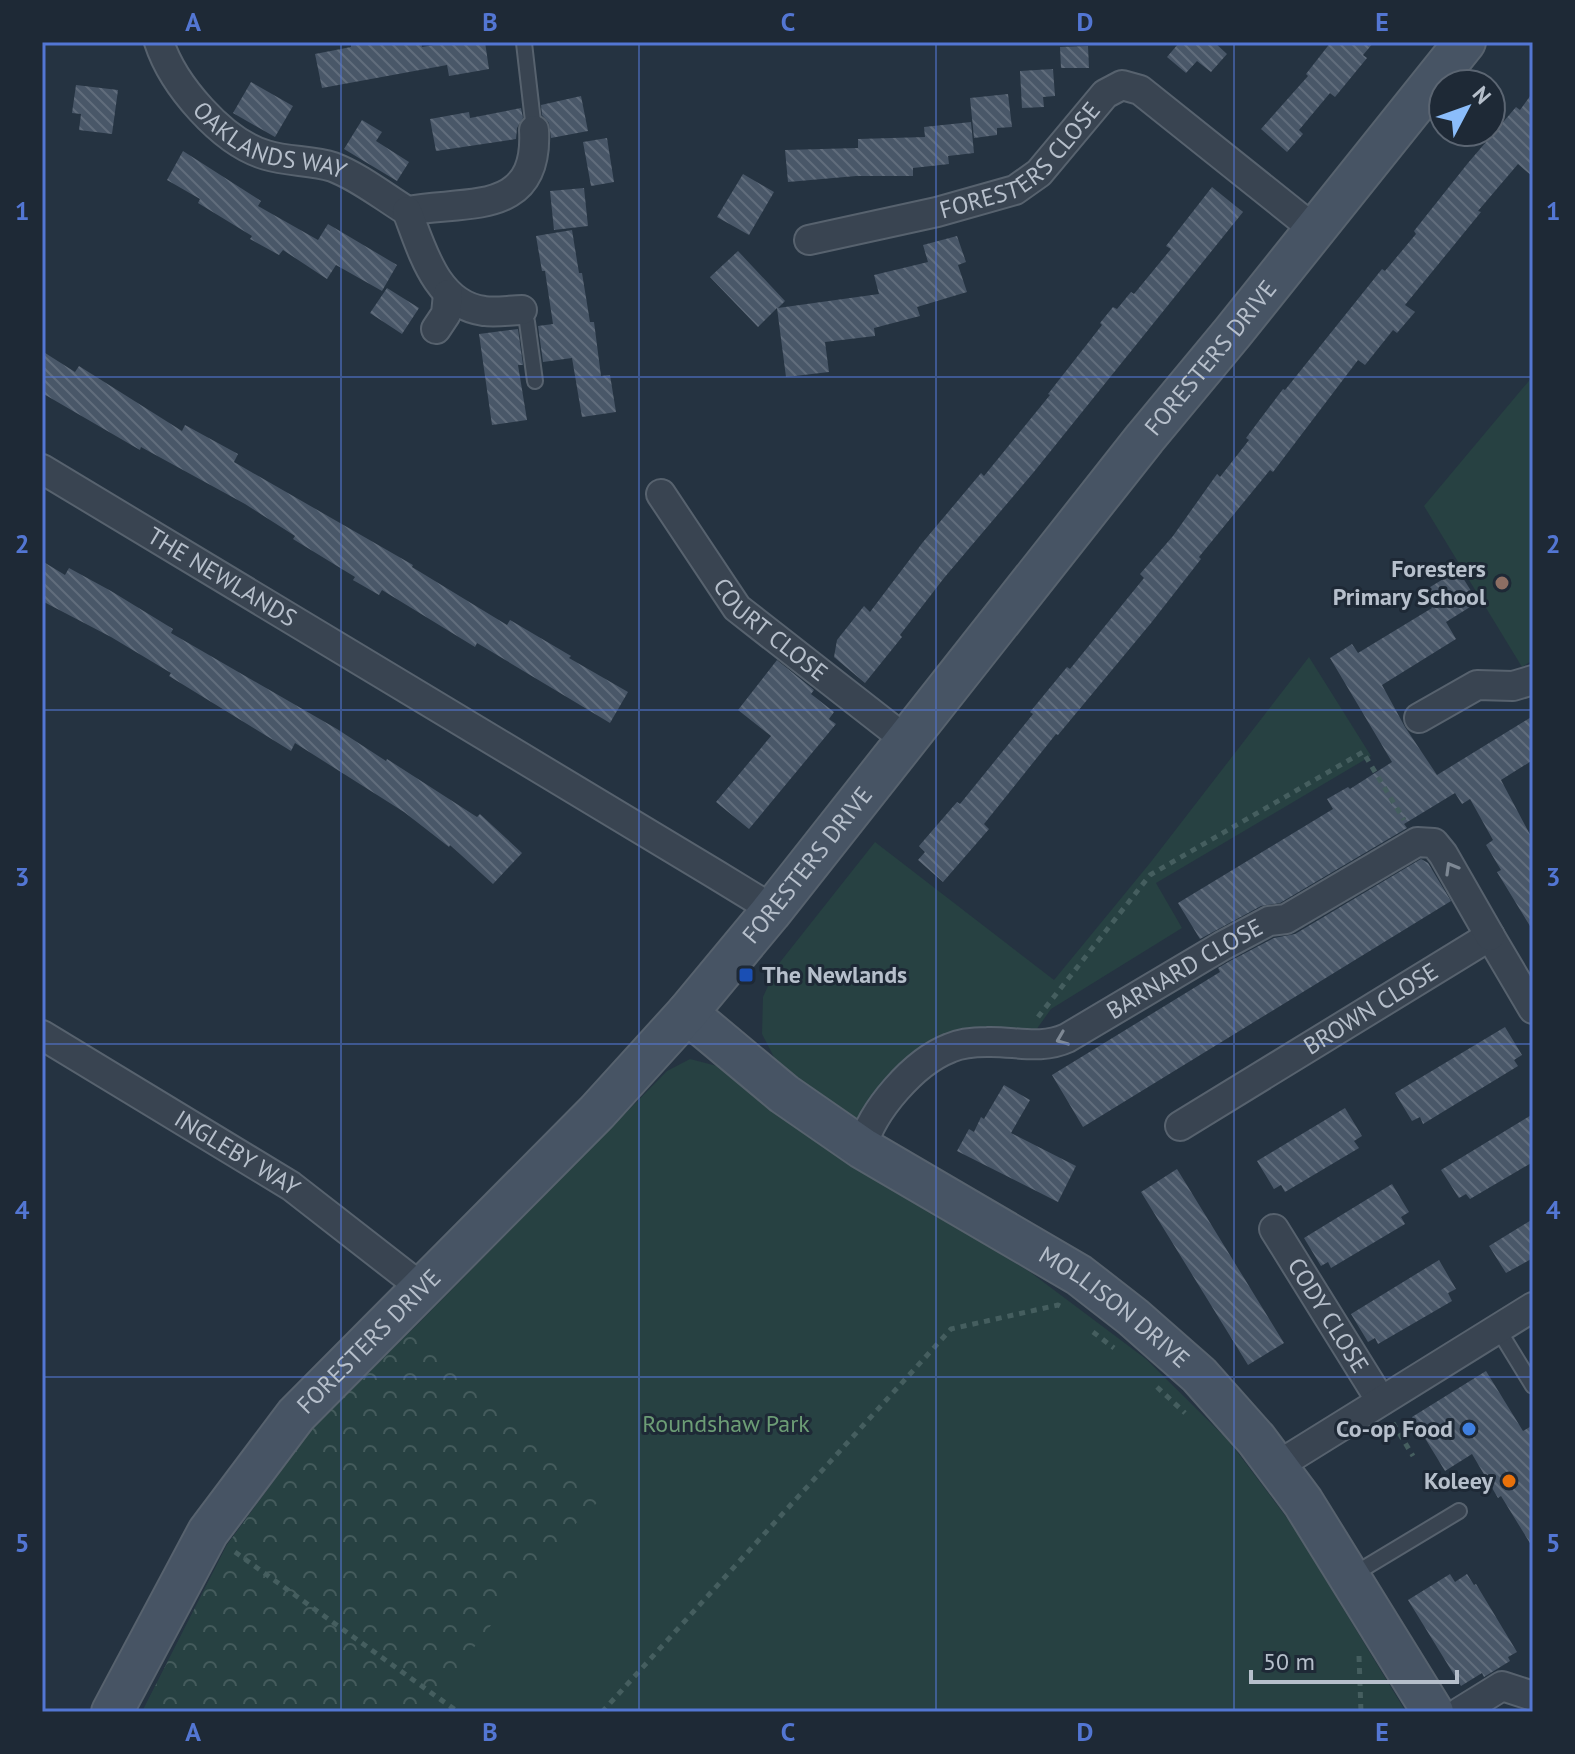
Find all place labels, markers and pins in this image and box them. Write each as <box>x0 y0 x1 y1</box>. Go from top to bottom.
place label: Foresters Primary School <box>1333 553 1487 612</box>
marker: Foresters Primary School <box>1493 574 1511 592</box>
place label: The Newlands <box>762 959 907 990</box>
marker: The Newlands <box>737 966 755 984</box>
place label: Co-op Food <box>1336 1413 1453 1444</box>
marker: Co-op Food <box>1460 1420 1478 1438</box>
place label: Koleey <box>1424 1465 1494 1496</box>
marker: Koleey <box>1500 1472 1518 1490</box>

